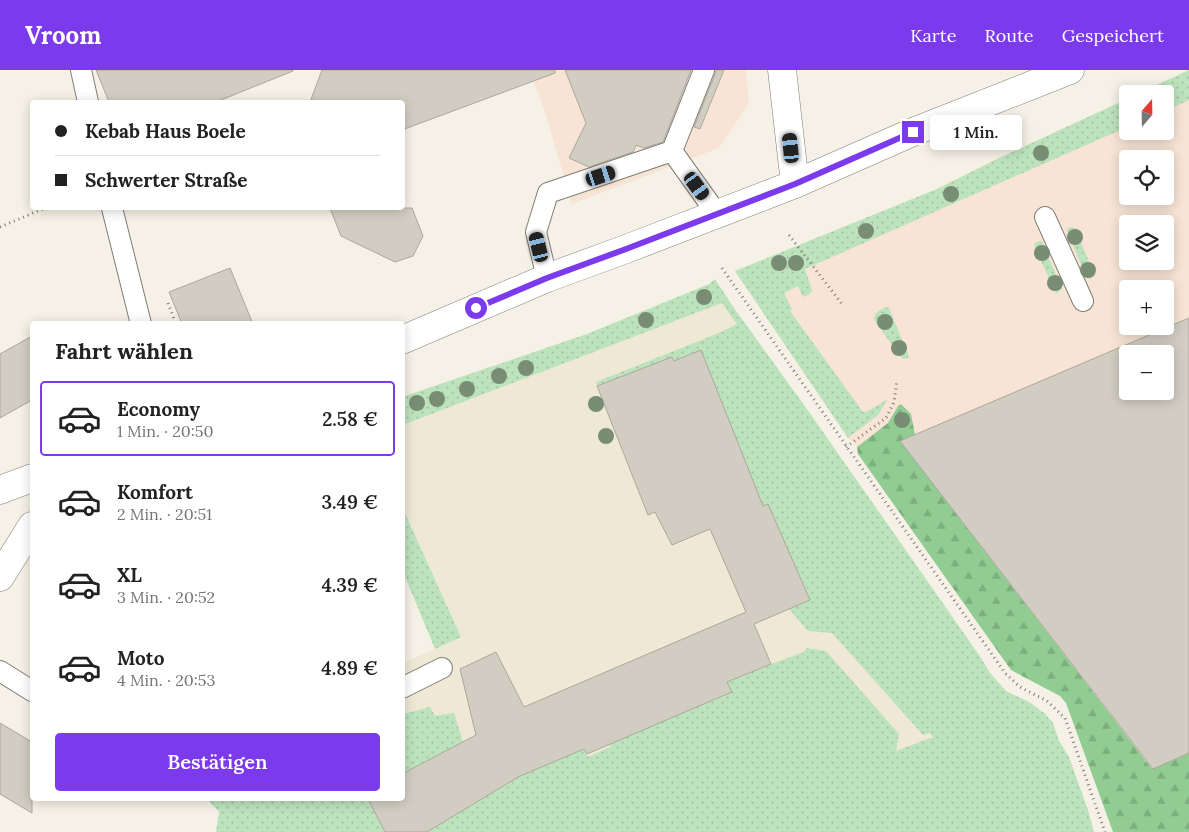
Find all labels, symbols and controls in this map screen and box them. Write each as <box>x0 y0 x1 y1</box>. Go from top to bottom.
text: Vroom <box>25 20 101 51</box>
text: Karte <box>910 24 956 47</box>
text: Route <box>984 24 1034 47</box>
text: Gespeichert <box>1062 24 1164 47</box>
north arrow <box>1119 85 1174 140</box>
map controls <box>1119 85 1174 400</box>
callout: 1 Min. <box>930 114 1023 150</box>
text: Kebab Haus Boele <box>85 119 246 143</box>
route end <box>902 121 924 143</box>
text: 1 Min. <box>954 122 998 142</box>
car <box>781 132 800 164</box>
button: locate <box>1119 150 1174 205</box>
car <box>584 164 617 188</box>
text: Schwerter Straße <box>85 168 247 192</box>
car <box>682 169 711 203</box>
button: layers <box>1119 215 1174 270</box>
car <box>528 231 549 263</box>
button: + <box>1119 280 1174 335</box>
route start <box>465 297 487 319</box>
text: Fahrt wählen <box>55 337 193 365</box>
button: − <box>1119 345 1174 400</box>
icon: car <box>57 396 102 441</box>
text: Economy <box>117 397 200 421</box>
text: 2.58 € <box>322 407 378 431</box>
text: 1 Min. · 20:50 <box>117 421 213 441</box>
icon: car <box>57 479 102 524</box>
text: Komfort <box>117 480 193 504</box>
text: 3.49 € <box>321 490 378 514</box>
text: 2 Min. · 20:51 <box>117 504 212 524</box>
icon: car <box>57 562 102 607</box>
text: XL <box>117 563 142 587</box>
text: 4.39 € <box>321 573 378 597</box>
text: 3 Min. · 20:52 <box>117 587 215 607</box>
icon: car <box>57 645 102 690</box>
text: Moto <box>117 646 164 670</box>
text: 4.89 € <box>321 656 378 680</box>
text: 4 Min. · 20:53 <box>117 670 215 690</box>
button: Bestätigen <box>55 733 380 791</box>

